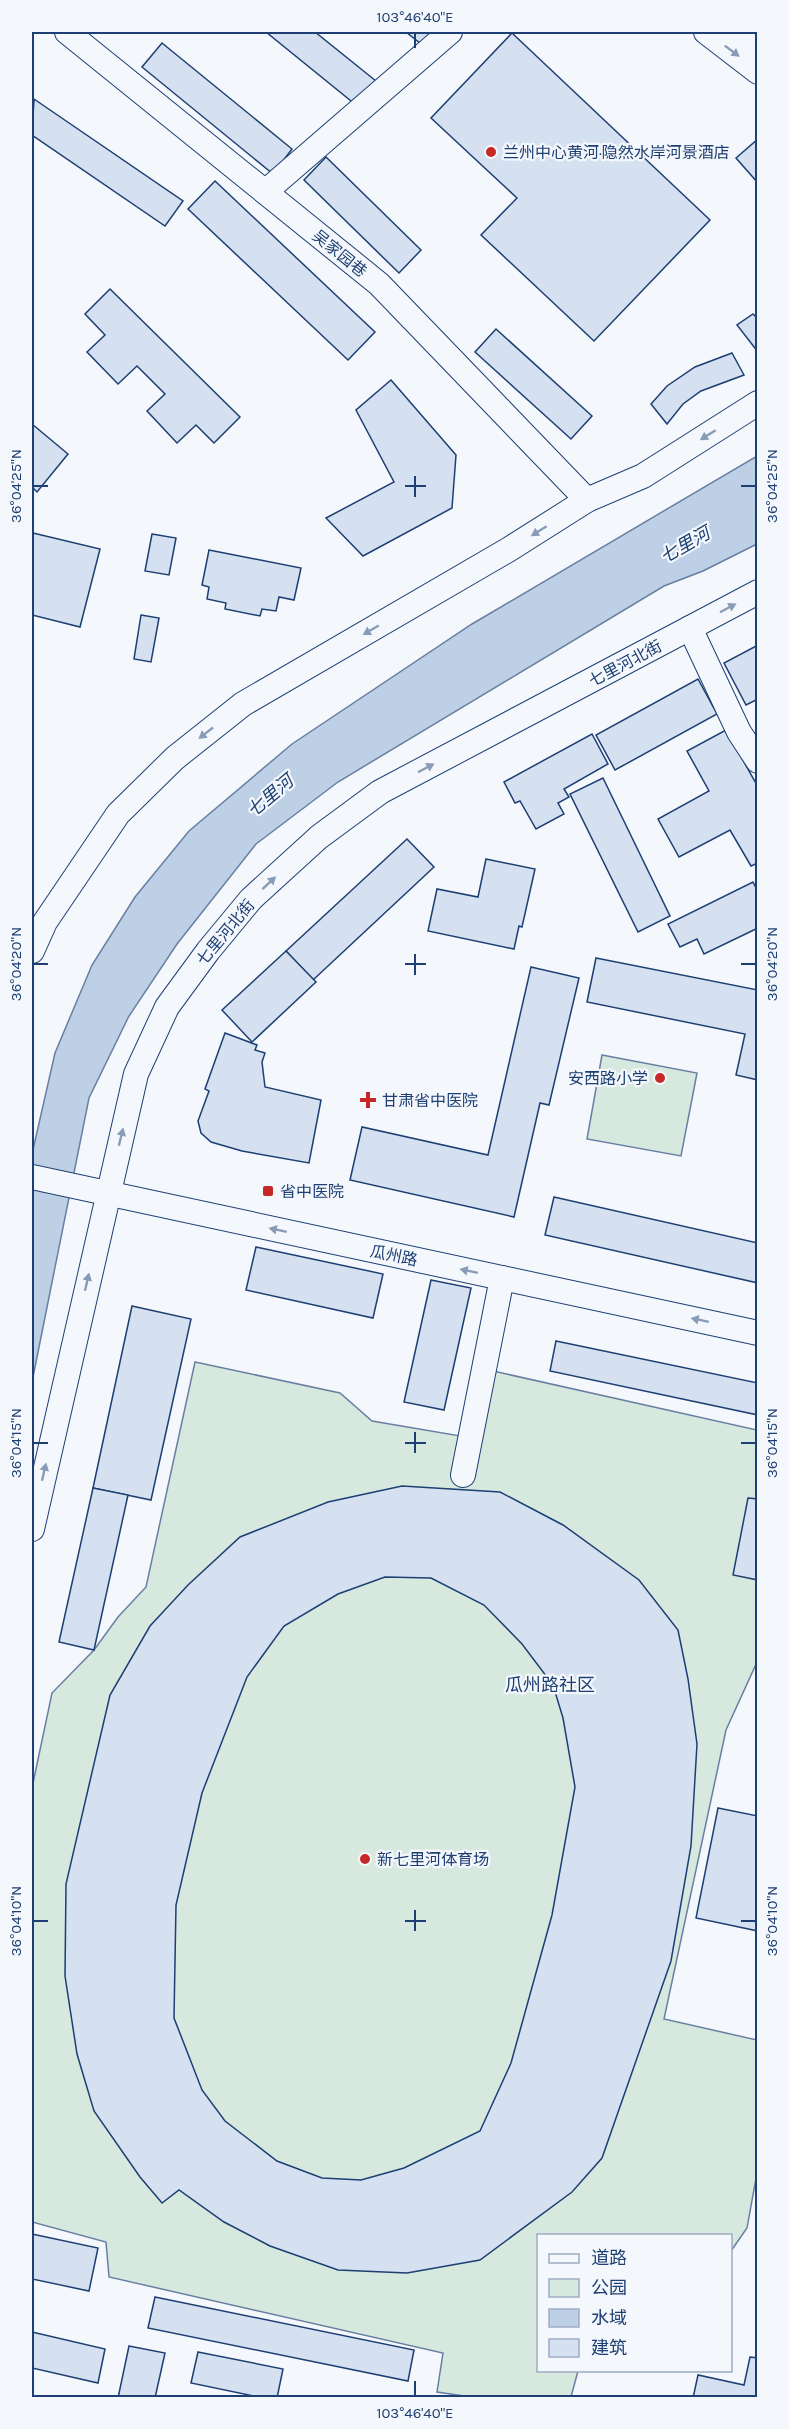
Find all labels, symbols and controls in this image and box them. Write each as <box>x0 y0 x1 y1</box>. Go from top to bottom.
text: 103°46'40"E <box>376 8 454 26</box>
one-way arrow <box>724 45 740 58</box>
place label: 兰州中心黄河·隐然水岸河景酒店 <box>503 143 730 162</box>
marker: 兰州中心黄河·隐然水岸河景酒店 <box>484 145 498 159</box>
street label: 吴家园巷 <box>309 226 371 281</box>
one-way arrow <box>700 429 716 440</box>
text: 36°04'25"N <box>7 449 25 523</box>
text: 36°04'25"N <box>763 449 781 523</box>
water label: 七里河 <box>656 520 716 568</box>
one-way arrow <box>531 525 547 536</box>
one-way arrow <box>720 603 737 613</box>
one-way arrow <box>362 625 379 635</box>
street label: 七里河北街 <box>585 636 665 691</box>
one-way arrow <box>198 727 214 740</box>
one-way arrow <box>418 763 435 773</box>
water label: 七里河 <box>242 768 300 822</box>
one-way arrow <box>262 876 276 890</box>
street label: 七里河北街 <box>192 896 258 969</box>
text: 36°04'20"N <box>7 927 25 1001</box>
text: 36°04'20"N <box>763 927 781 1001</box>
place label: 安西路小学 <box>568 1069 648 1088</box>
marker: 安西路小学 <box>653 1071 667 1085</box>
marker: 甘肃省中医院 <box>359 1091 377 1109</box>
place label: 甘肃省中医院 <box>382 1091 478 1110</box>
one-way arrow <box>117 1127 126 1146</box>
place label: 省中医院 <box>280 1182 344 1201</box>
marker: 省中医院 <box>261 1184 275 1198</box>
one-way arrow <box>268 1225 287 1234</box>
street label: 瓜州路 <box>368 1241 419 1270</box>
one-way arrow <box>459 1266 478 1275</box>
one-way arrow <box>83 1273 93 1291</box>
one-way arrow <box>691 1315 710 1325</box>
text: 36°04'15"N <box>7 1408 25 1478</box>
text: 36°04'15"N <box>763 1408 781 1478</box>
one-way arrow <box>40 1463 50 1481</box>
district label: 瓜州路社区 <box>505 1674 595 1696</box>
place label: 新七里河体育场 <box>377 1850 489 1869</box>
marker: 新七里河体育场 <box>358 1852 372 1866</box>
text: 36°04'10"N <box>7 1886 25 1956</box>
text: 36°04'10"N <box>763 1886 781 1956</box>
legend <box>537 2234 732 2372</box>
text: 道路 <box>591 2247 627 2269</box>
text: 公园 <box>591 2277 627 2299</box>
text: 水域 <box>591 2307 627 2329</box>
text: 建筑 <box>591 2337 627 2359</box>
text: 103°46'40"E <box>376 2404 454 2422</box>

